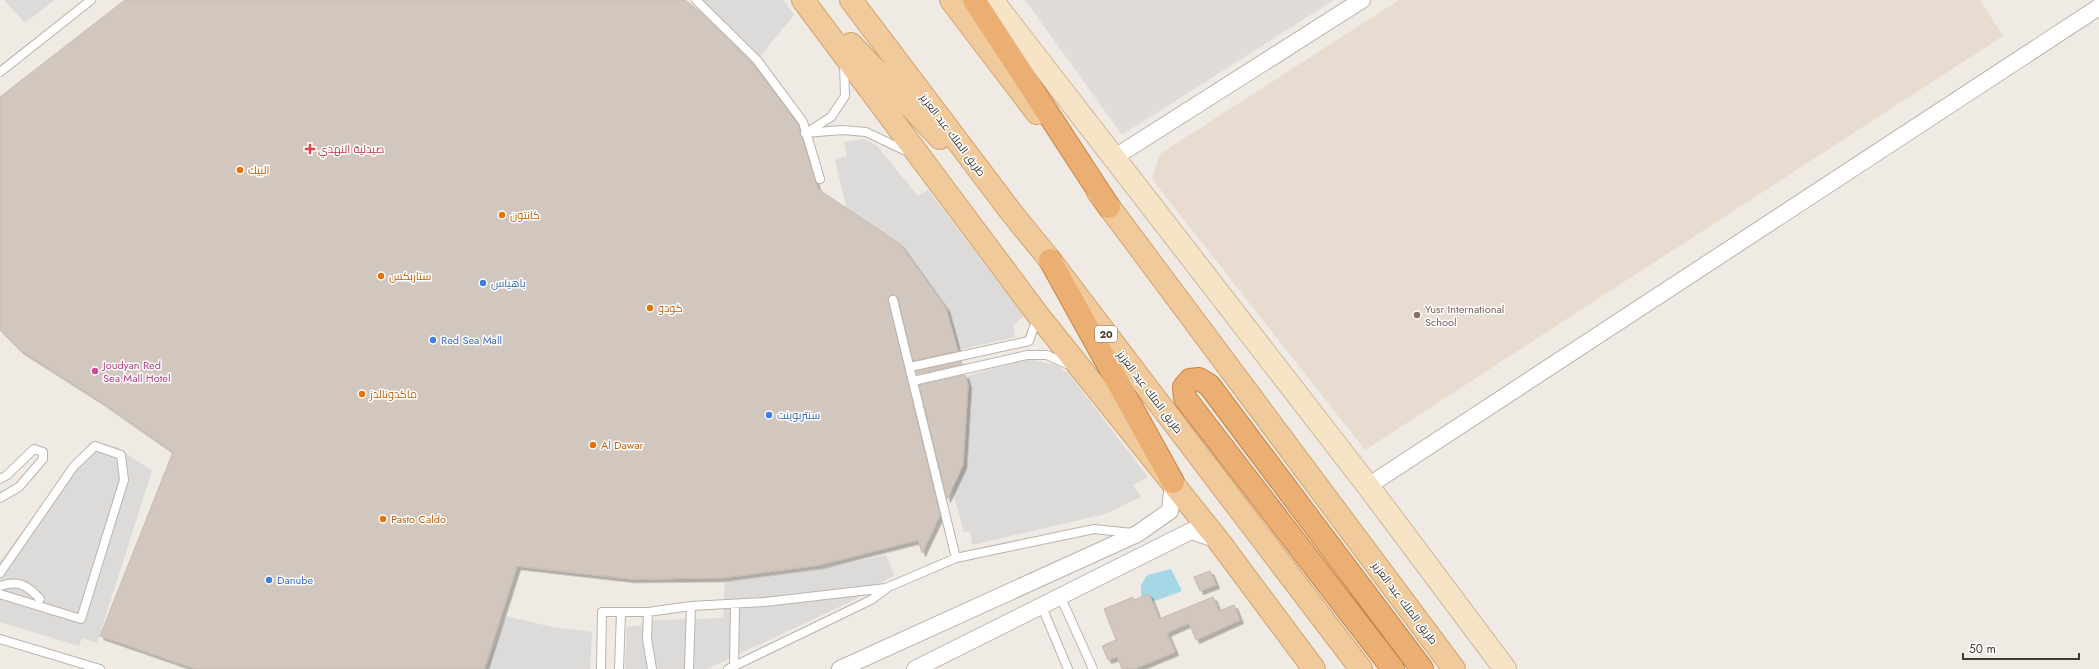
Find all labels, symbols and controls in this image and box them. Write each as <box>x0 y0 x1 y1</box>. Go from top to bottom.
street label: طريق الملك عبد العزيز <box>916 90 989 180</box>
place label: صيدلية النهدي <box>318 141 384 158</box>
marker: صيدلية النهدي <box>305 144 315 154</box>
place label: البيك <box>248 162 269 178</box>
marker: البيك <box>235 165 245 175</box>
place label: كانتون <box>510 207 540 223</box>
marker: كانتون <box>497 210 507 220</box>
place label: ستاربكس <box>389 268 431 284</box>
marker: ستاربكس <box>376 271 386 281</box>
place label: باهياس <box>491 275 526 291</box>
marker: باهياس <box>478 278 488 288</box>
place label: كودو <box>658 300 683 316</box>
place label: Yusr International School <box>1425 301 1504 330</box>
marker: كودو <box>645 303 655 313</box>
marker: Yusr International School <box>1412 310 1422 320</box>
road number: 20 <box>1095 326 1117 342</box>
place label: Red Sea Mall <box>441 332 502 348</box>
marker: Red Sea Mall <box>428 335 438 345</box>
street label: طريق الملك عبد العزيز <box>1113 347 1186 437</box>
place label: Joudyan Red Sea Mall Hotel <box>101 357 171 386</box>
marker: Joudyan Red Sea Mall Hotel <box>90 366 100 376</box>
place label: ماكدونالدز <box>369 386 417 402</box>
marker: ماكدونالدز <box>357 389 367 399</box>
place label: سنتربوينت <box>777 407 820 423</box>
marker: سنتربوينت <box>764 410 774 420</box>
place label: Al Dawar <box>601 437 644 453</box>
marker: Al Dawar <box>588 440 598 450</box>
place label: Pasto Caldo <box>391 511 446 527</box>
marker: Pasto Caldo <box>378 514 388 524</box>
street label: طريق الملك عبد العزيز <box>1368 558 1441 648</box>
place label: Danube <box>277 572 314 588</box>
marker: Danube <box>264 575 274 585</box>
scale bar <box>1963 635 2079 661</box>
text: 50 m <box>1969 640 1996 658</box>

